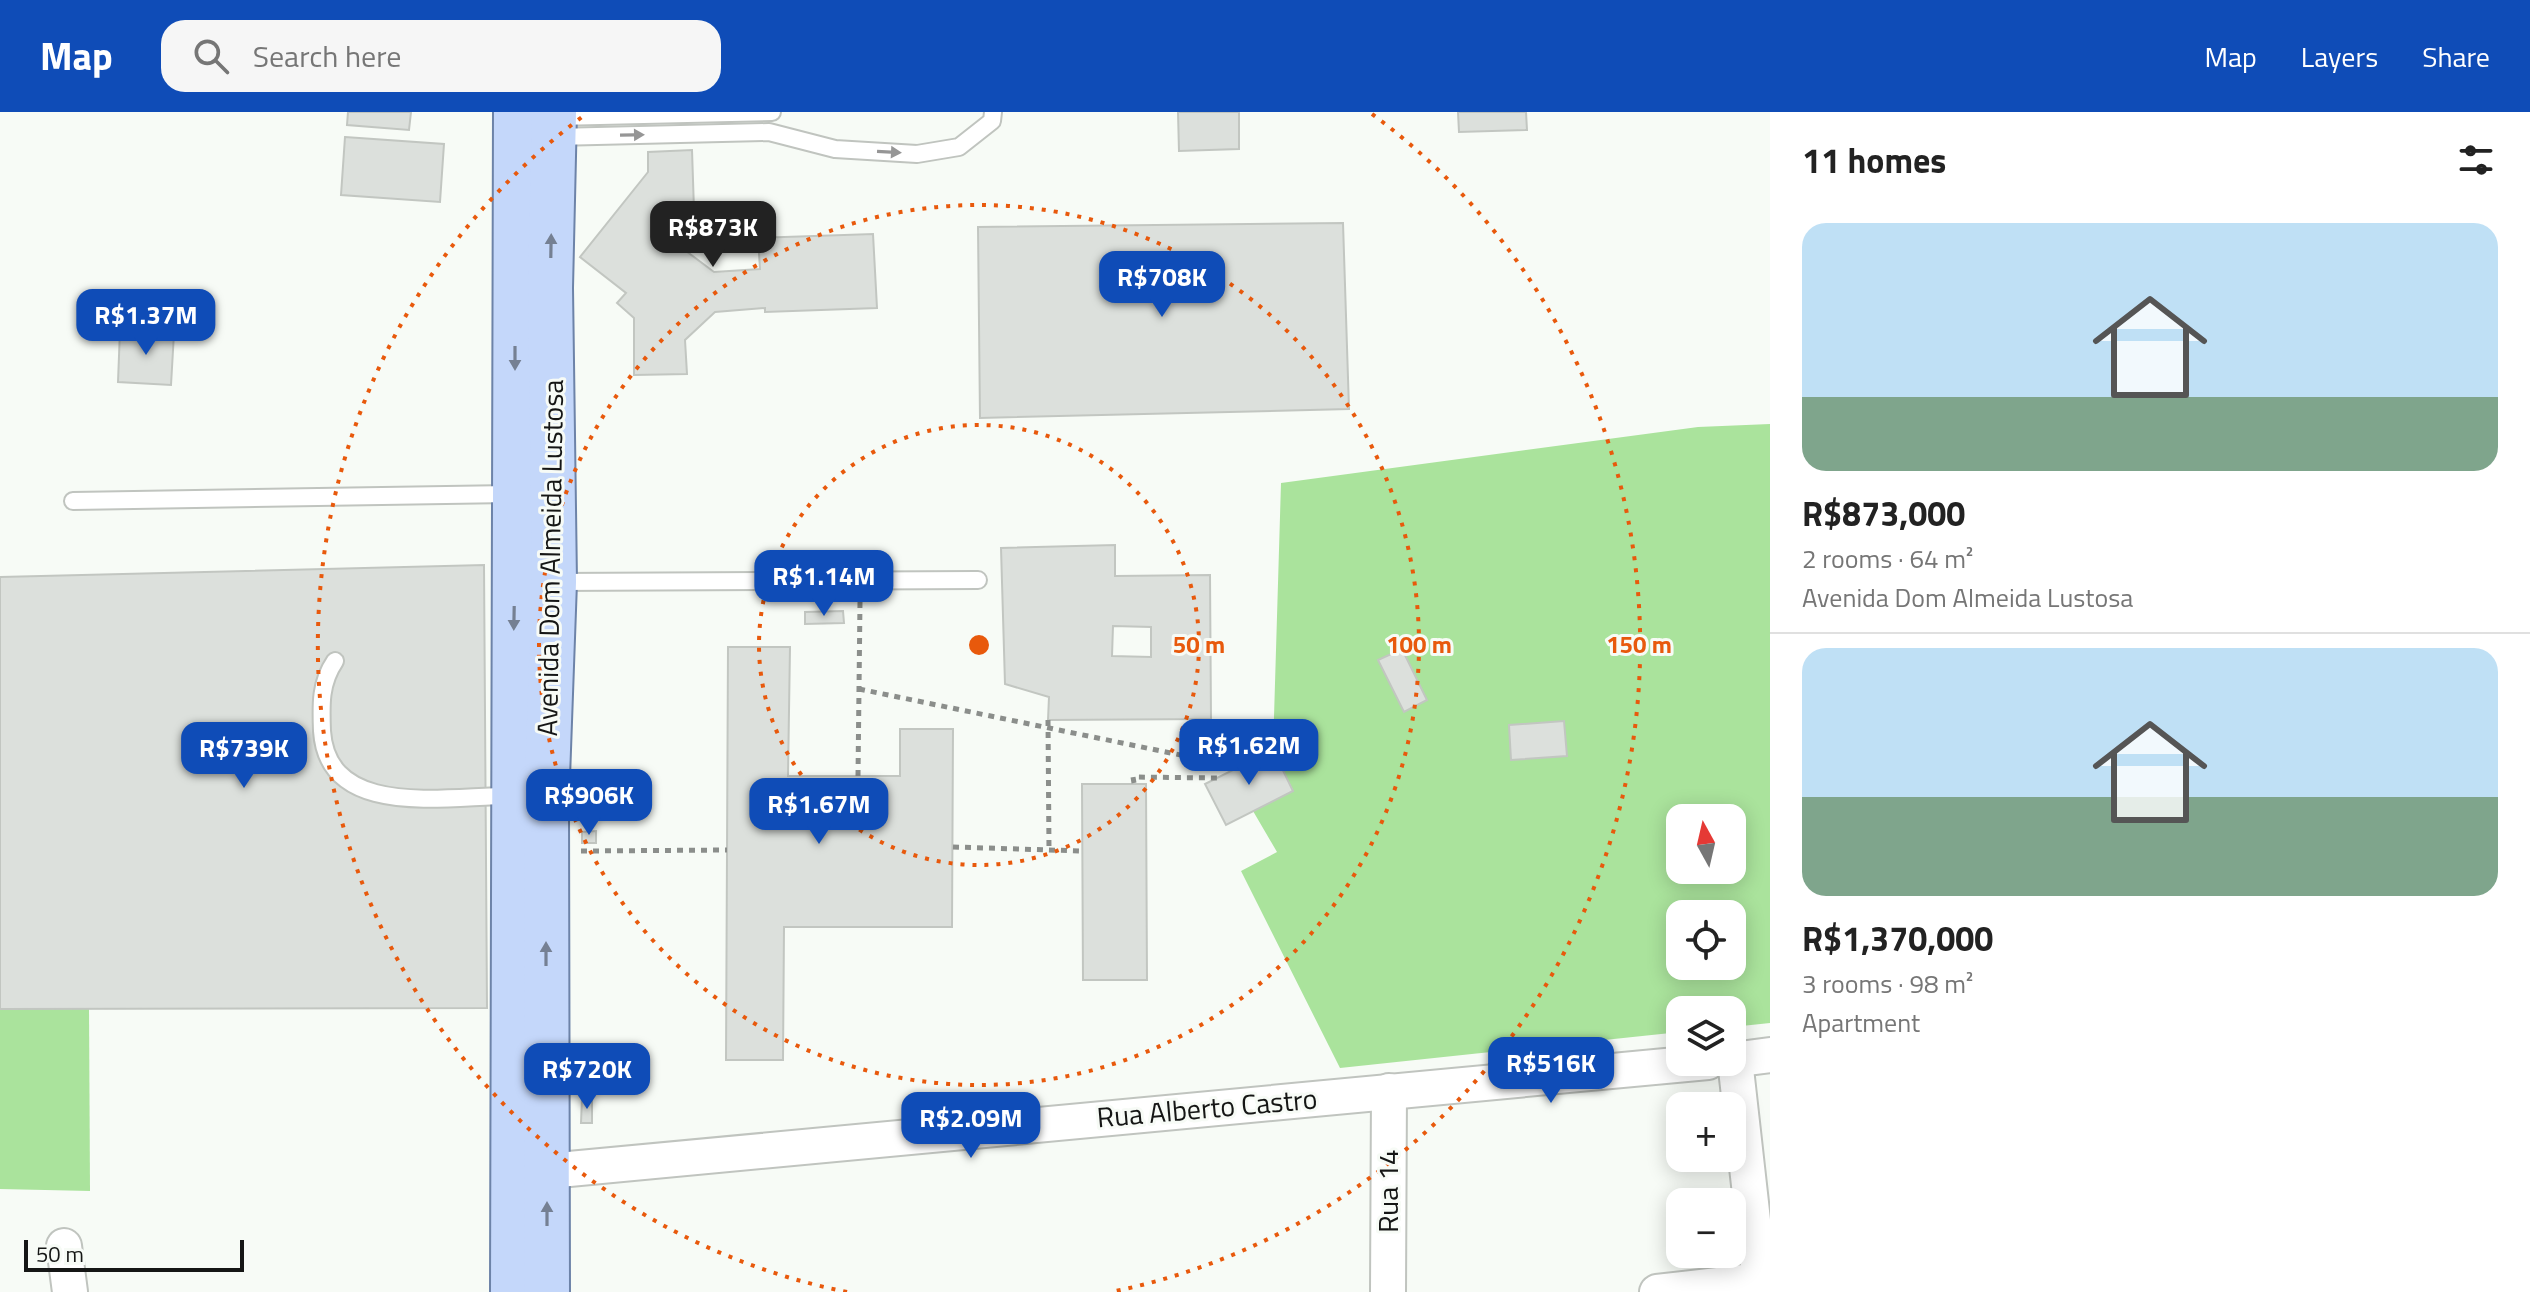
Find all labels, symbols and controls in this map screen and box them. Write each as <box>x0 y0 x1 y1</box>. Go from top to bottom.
search box <box>161 20 721 92</box>
text: Map <box>40 27 113 85</box>
text: Search here <box>253 33 402 79</box>
icon: search <box>189 34 233 78</box>
text: Map <box>2204 35 2257 78</box>
text: Layers <box>2301 35 2378 78</box>
text: Share <box>2422 35 2490 78</box>
one-way arrow <box>620 129 645 142</box>
text: 11 homes <box>1802 134 1946 186</box>
icon: filters <box>2454 138 2498 182</box>
one-way arrow <box>877 146 902 159</box>
pin: R$873K <box>648 201 778 269</box>
text: R$873K <box>668 207 758 246</box>
one-way arrow <box>545 233 558 258</box>
pin: R$708K <box>1097 251 1227 319</box>
text: R$708K <box>1117 257 1207 296</box>
icon: home <box>2078 275 2222 419</box>
pin: R$1.37M <box>72 289 220 357</box>
text: R$1.37M <box>94 295 198 334</box>
one-way arrow <box>508 346 521 371</box>
street label: Avenida Dom Almeida Lustosa <box>525 379 574 737</box>
text: R$873,000 <box>1802 487 1965 539</box>
text: 2 rooms · 64 m² <box>1802 539 1973 578</box>
pin: R$1.14M <box>750 550 898 618</box>
text: R$1.14M <box>772 556 876 595</box>
text: Avenida Dom Almeida Lustosa <box>1802 578 2133 617</box>
one-way arrow <box>508 606 520 631</box>
text: 50 m <box>1173 626 1225 662</box>
text: 100 m <box>1386 626 1452 662</box>
text: 150 m <box>1606 626 1672 662</box>
centre of rings <box>965 631 993 659</box>
icon: home <box>2078 700 2222 844</box>
pin: R$1.62M <box>1175 719 1323 787</box>
pin: R$739K <box>179 722 309 790</box>
text: R$1.62M <box>1197 725 1301 764</box>
text: R$739K <box>199 728 289 767</box>
pin: R$906K <box>524 769 654 837</box>
text: R$906K <box>544 775 634 814</box>
pin: R$1.67M <box>745 778 893 846</box>
text: R$1.67M <box>767 784 871 823</box>
north arrow <box>1666 804 1746 884</box>
map controls <box>1666 804 1746 1268</box>
button: locate <box>1666 900 1746 980</box>
text: R$1,370,000 <box>1802 912 1993 964</box>
one-way arrow <box>540 941 552 966</box>
text: 3 rooms · 98 m² <box>1802 964 1973 1003</box>
button: layers <box>1666 996 1746 1076</box>
text: Apartment <box>1802 1003 1920 1042</box>
pin: R$516K <box>1486 1037 1616 1105</box>
pin: R$720K <box>522 1043 652 1111</box>
text: R$516K <box>1506 1043 1596 1082</box>
text: R$720K <box>542 1049 632 1088</box>
street label: Rua Alberto Castro <box>1095 1076 1319 1139</box>
pin: R$2.09M <box>897 1092 1045 1160</box>
button: + <box>1666 1092 1746 1172</box>
text: R$2.09M <box>919 1098 1023 1137</box>
street label: Rua 14 <box>1366 1149 1409 1233</box>
button: − <box>1666 1188 1746 1268</box>
one-way arrow <box>541 1201 553 1226</box>
scale bar <box>24 1236 244 1272</box>
text: 50 m <box>36 1237 84 1271</box>

